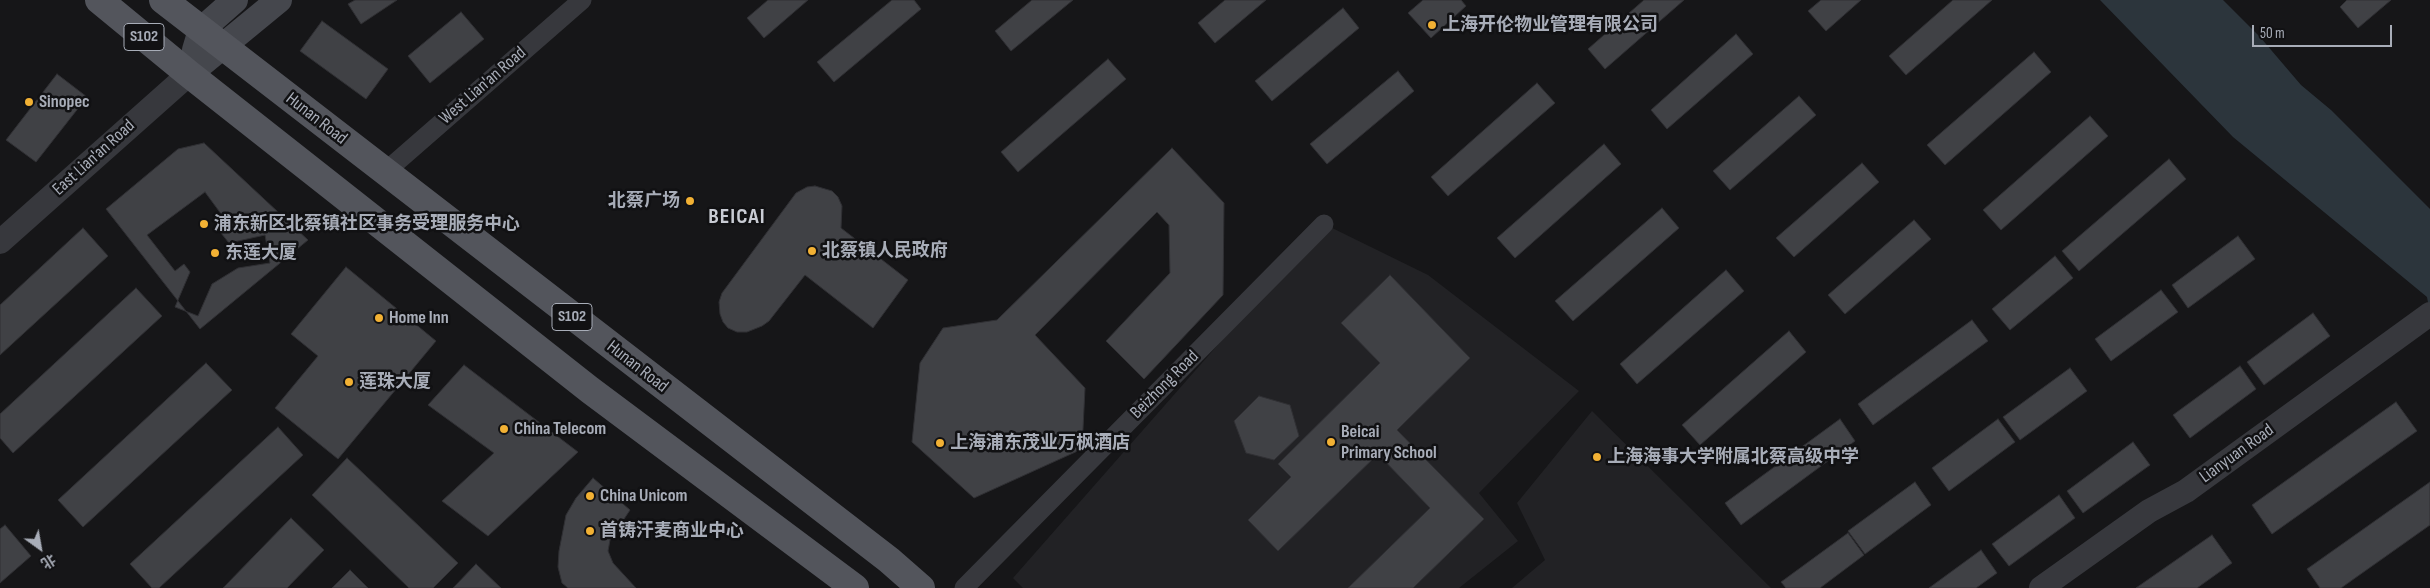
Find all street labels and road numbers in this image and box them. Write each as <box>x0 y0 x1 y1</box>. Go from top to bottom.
road number: S102 <box>124 24 164 51</box>
street label: West Lian'an Road <box>435 42 531 130</box>
street label: Hunan Road <box>281 88 351 150</box>
street label: East Lian'an Road <box>48 115 140 201</box>
road number: S102 <box>552 304 592 330</box>
street label: Hunan Road <box>602 336 672 398</box>
street label: Beizhong Road <box>1126 346 1204 424</box>
street label: Lianyuan Road <box>2196 420 2278 488</box>

